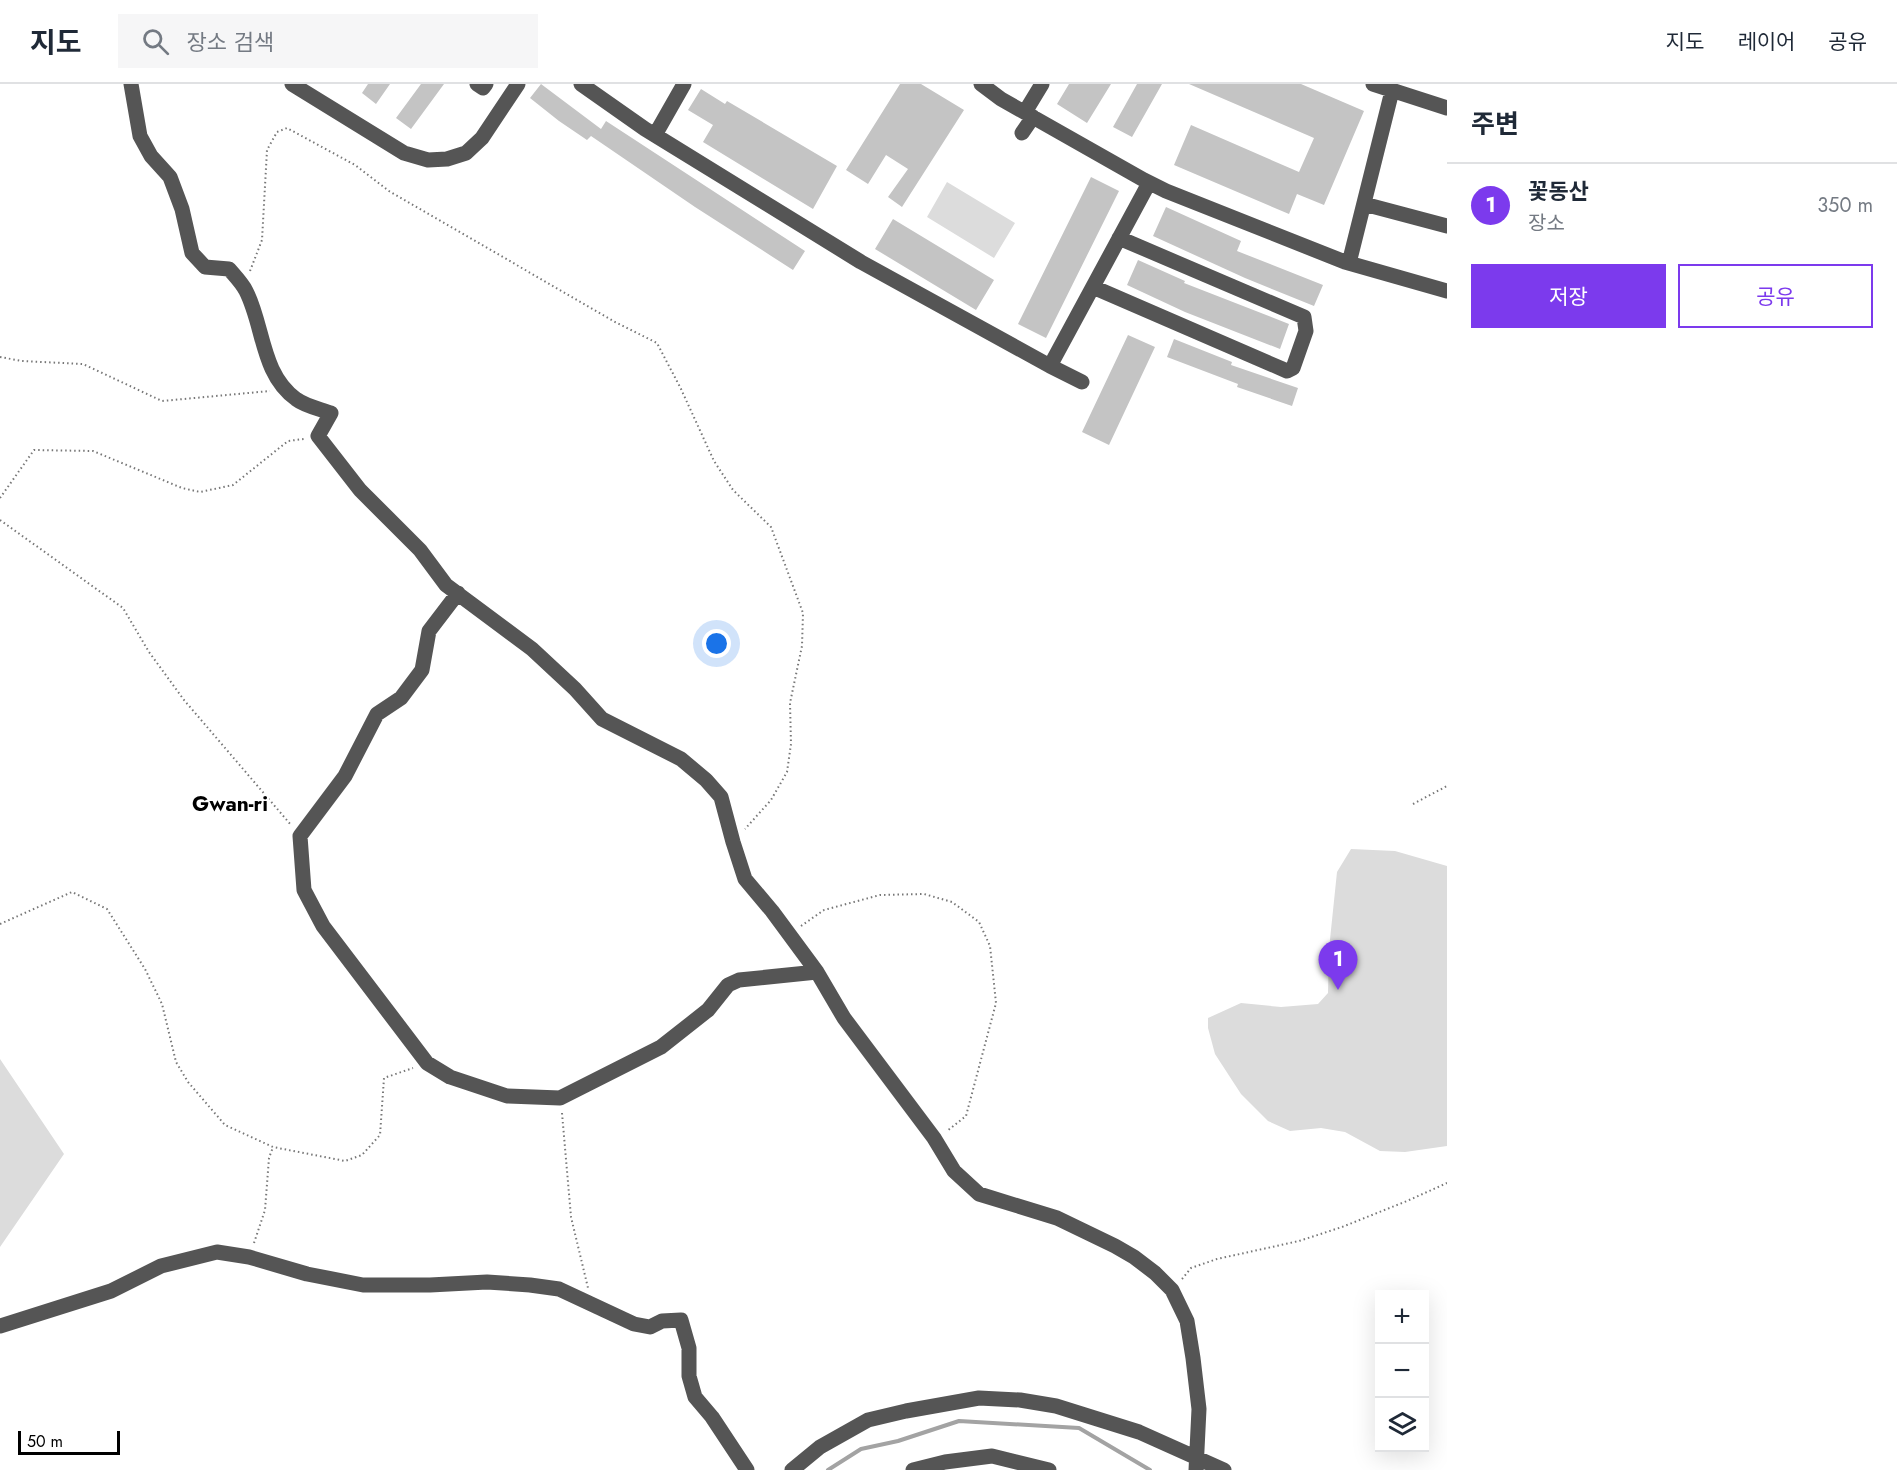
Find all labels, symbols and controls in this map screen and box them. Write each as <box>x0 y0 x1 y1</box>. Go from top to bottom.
search box <box>118 14 538 68</box>
text: 지도 <box>30 22 82 63</box>
icon: search <box>139 25 172 58</box>
text: 장소 검색 <box>187 26 274 58</box>
text: 지도 <box>1666 27 1704 57</box>
text: 레이어 <box>1737 27 1795 57</box>
text: 공유 <box>1828 27 1867 57</box>
text: 주변 <box>1471 105 1519 143</box>
text: 꽃동산 <box>1528 175 1589 207</box>
text: 1 <box>1485 191 1496 220</box>
text: 350 m <box>1817 191 1873 220</box>
text: 장소 <box>1528 209 1565 238</box>
button: 저장 <box>1471 264 1666 328</box>
button: 공유 <box>1678 264 1873 328</box>
your location <box>702 629 731 658</box>
district label: Gwan-ri <box>192 789 268 819</box>
pin: 1 <box>1318 940 1358 990</box>
map controls <box>1375 1290 1429 1452</box>
button: + <box>1375 1290 1429 1344</box>
button: − <box>1375 1344 1429 1398</box>
button: layers <box>1375 1398 1429 1452</box>
scale bar <box>18 1428 120 1456</box>
text: 50 m <box>27 1430 63 1453</box>

